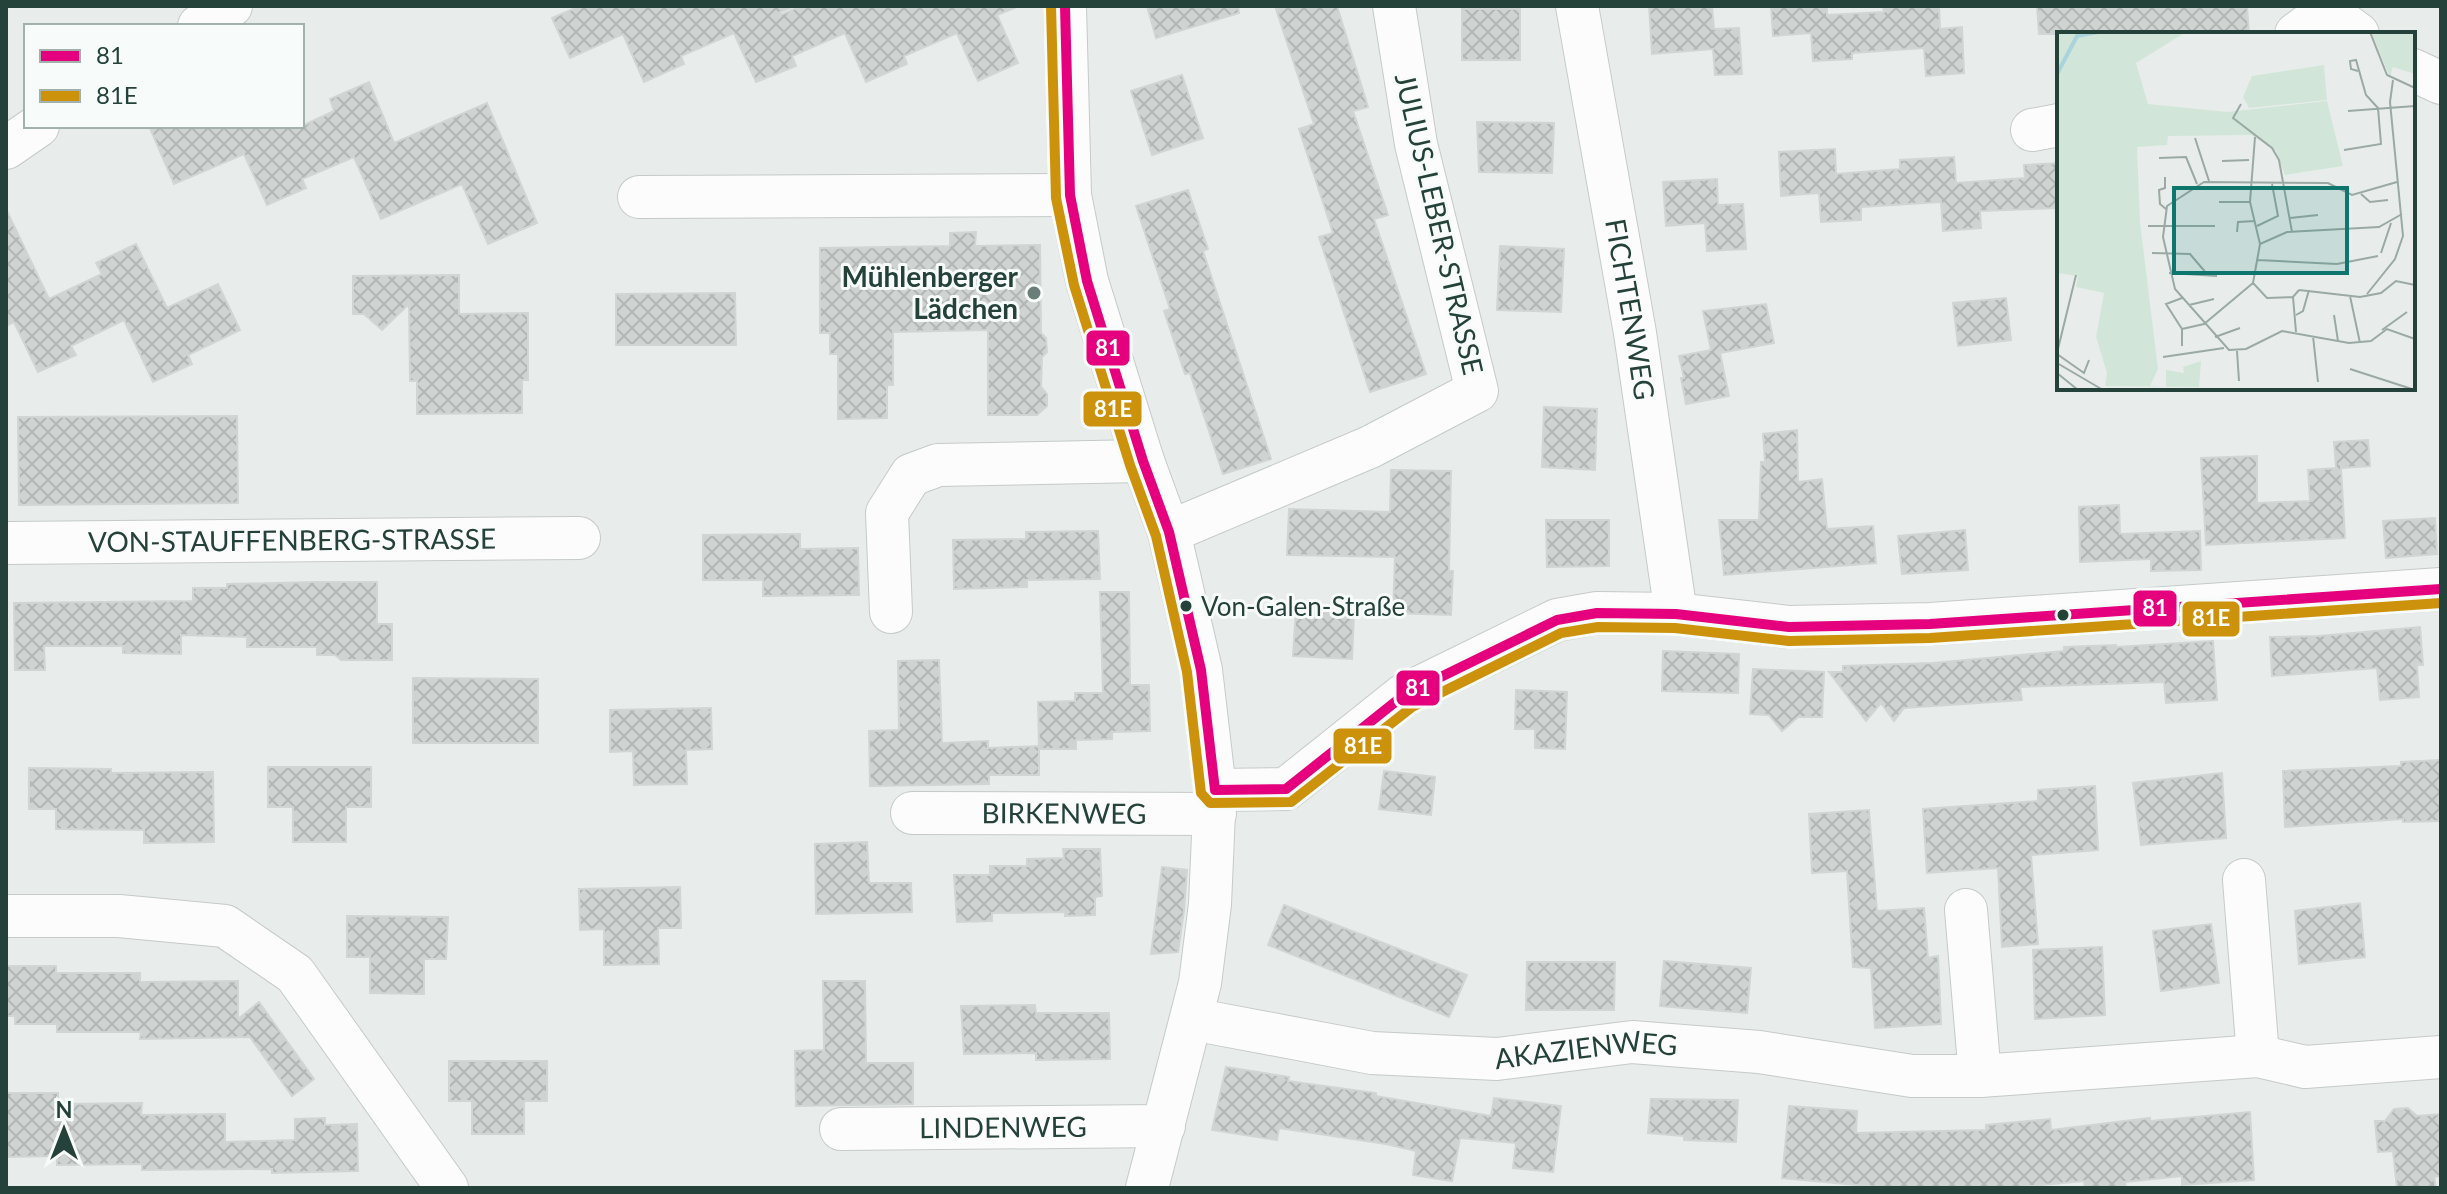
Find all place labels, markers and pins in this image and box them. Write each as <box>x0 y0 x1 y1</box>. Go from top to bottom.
place label: Mühlenberger Lädchen <box>841 259 1019 325</box>
marker: Mühlenberger Lädchen <box>1025 284 1043 302</box>
place label: Von-Galen-Straße <box>1201 590 1405 622</box>
marker: Von-Galen-Straße <box>1178 598 1194 614</box>
unlabelled marker <box>2055 607 2071 623</box>

